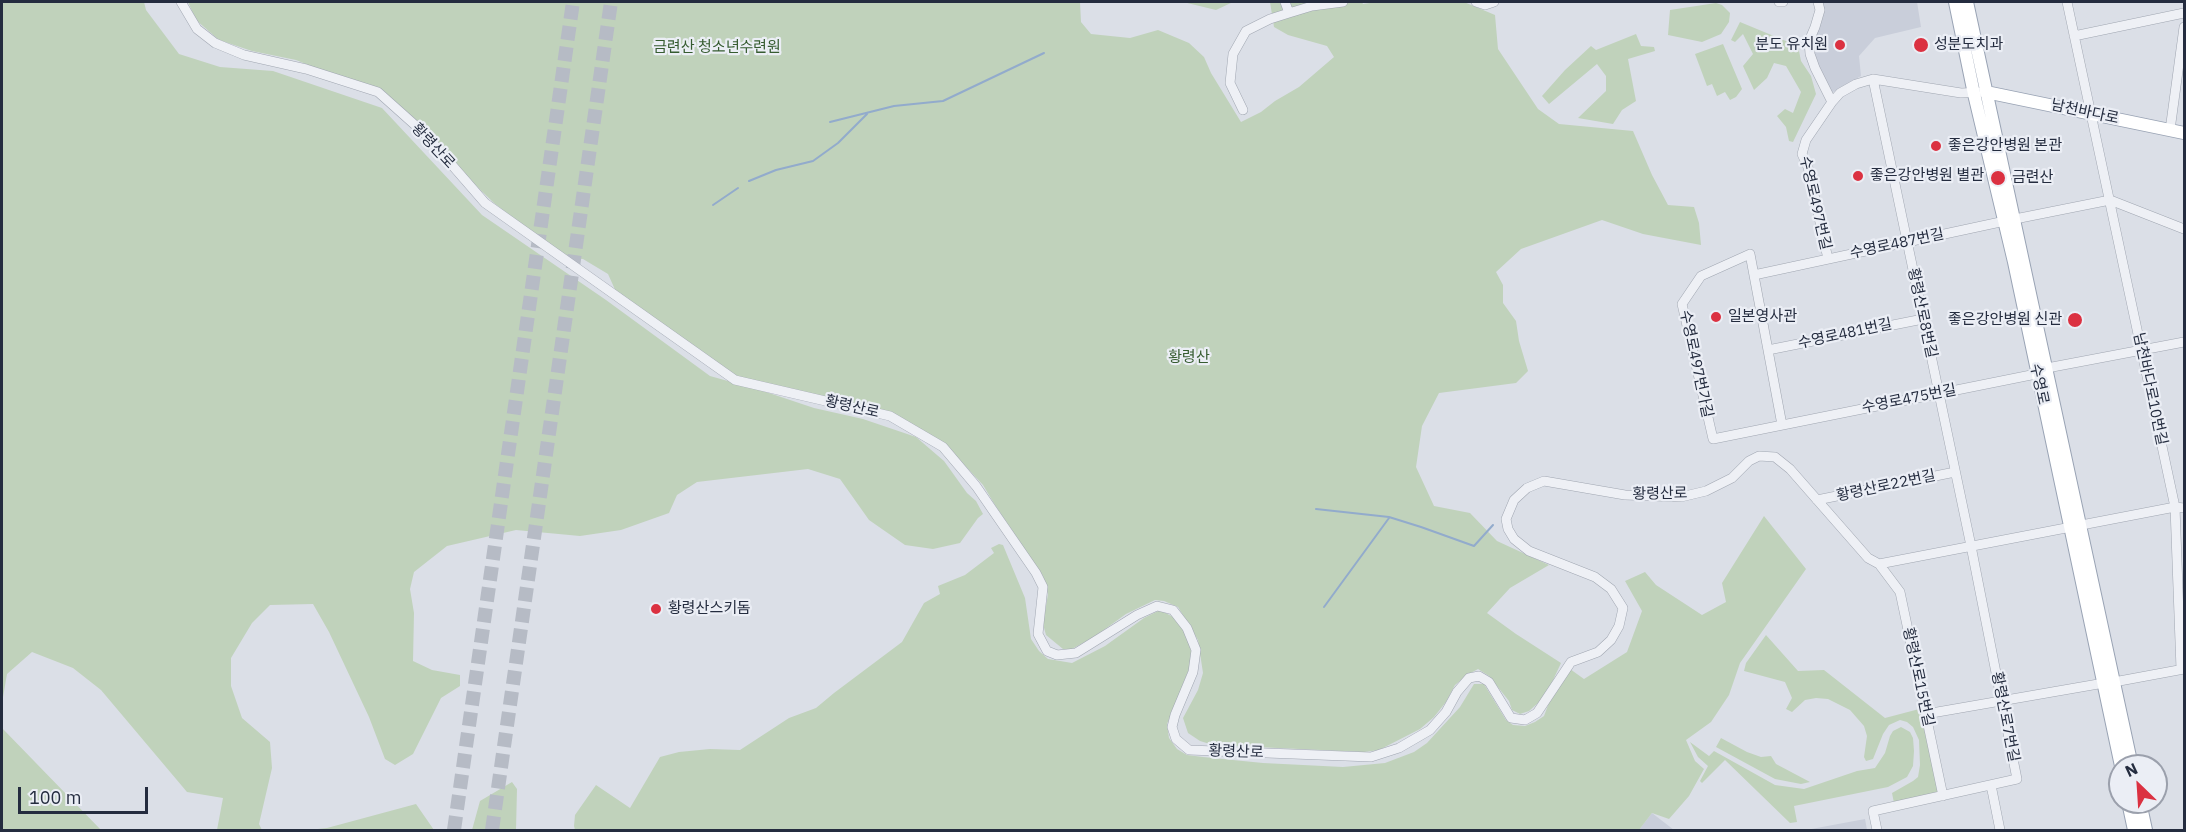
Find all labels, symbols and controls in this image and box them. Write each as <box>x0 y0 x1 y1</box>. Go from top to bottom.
place label: 분도 유치원 <box>1755 36 1828 54</box>
marker: 성분도치과 <box>1912 36 1930 54</box>
place label: 성분도치과 <box>1934 36 2003 54</box>
marker: 분도 유치원 <box>1833 38 1847 52</box>
park label: 금련산 청소년수련원 <box>653 39 781 57</box>
street label: 남천바다로 <box>2049 96 2121 128</box>
street label: 황령산로 <box>408 120 458 172</box>
place label: 좋은강안병원 본관 <box>1948 137 2062 155</box>
marker: 좋은강안병원 본관 <box>1929 139 1943 153</box>
street label: 수영로497번길 <box>1795 154 1835 252</box>
place label: 좋은강안병원 별관 <box>1870 167 1984 185</box>
marker: 좋은강안병원 별관 <box>1851 169 1865 183</box>
marker: 금련산 <box>1989 169 2007 187</box>
place label: 금련산 <box>2012 169 2053 187</box>
street label: 수영로487번길 <box>1848 225 1946 263</box>
street label: 황령산로8번길 <box>1904 266 1940 360</box>
street label: 수영로497번가길 <box>1676 308 1716 420</box>
place label: 일본영사관 <box>1728 308 1797 326</box>
marker: 일본영사관 <box>1709 310 1723 324</box>
place label: 좋은강안병원 신관 <box>1948 311 2062 329</box>
marker: 좋은강안병원 신관 <box>2066 311 2084 329</box>
street label: 수영로481번길 <box>1796 315 1894 353</box>
street label: 남천바다로10번길 <box>2129 331 2171 447</box>
park label: 황령산 <box>1168 349 1210 367</box>
street label: 수영로 <box>2026 362 2052 406</box>
street label: 수영로475번길 <box>1860 381 1958 417</box>
street label: 황령산로 <box>823 392 881 422</box>
street label: 황령산로22번길 <box>1835 467 1937 505</box>
street label: 황령산로 <box>1632 485 1688 503</box>
place label: 황령산스키돔 <box>668 600 751 618</box>
marker: 황령산스키돔 <box>649 602 663 616</box>
street label: 황령산로15번길 <box>1899 626 1937 728</box>
street label: 황령산로7번길 <box>1987 670 2023 764</box>
street label: 황령산로 <box>1208 742 1264 762</box>
north arrow <box>2108 754 2168 814</box>
text: N <box>2122 758 2141 781</box>
scale bar <box>21 775 152 813</box>
text: 100 m <box>29 786 81 809</box>

